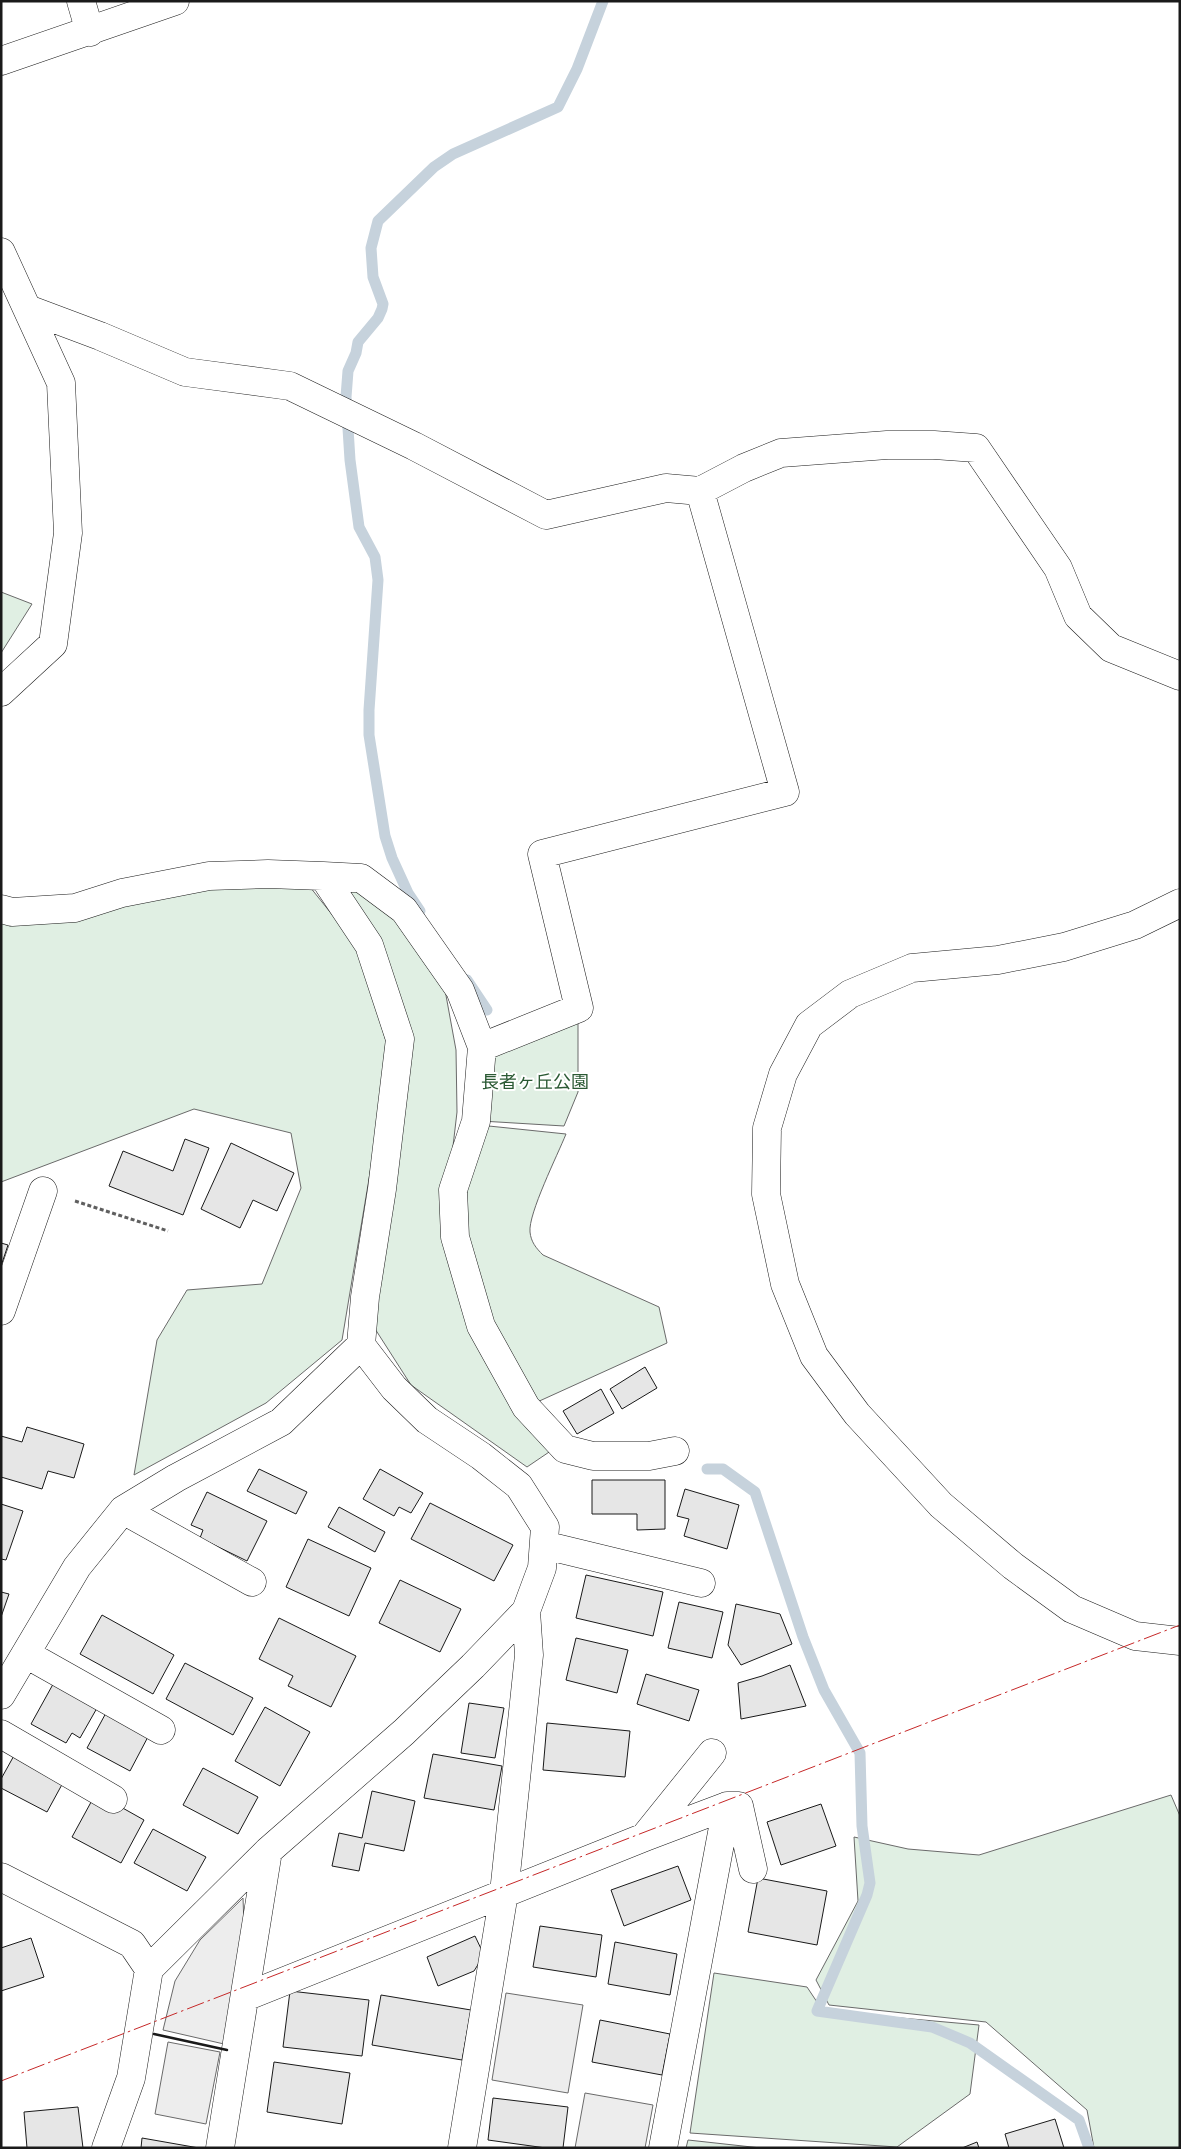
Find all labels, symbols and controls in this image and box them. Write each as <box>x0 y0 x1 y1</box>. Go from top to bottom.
park label: 長者ヶ丘公園 <box>481 1070 589 1093</box>

